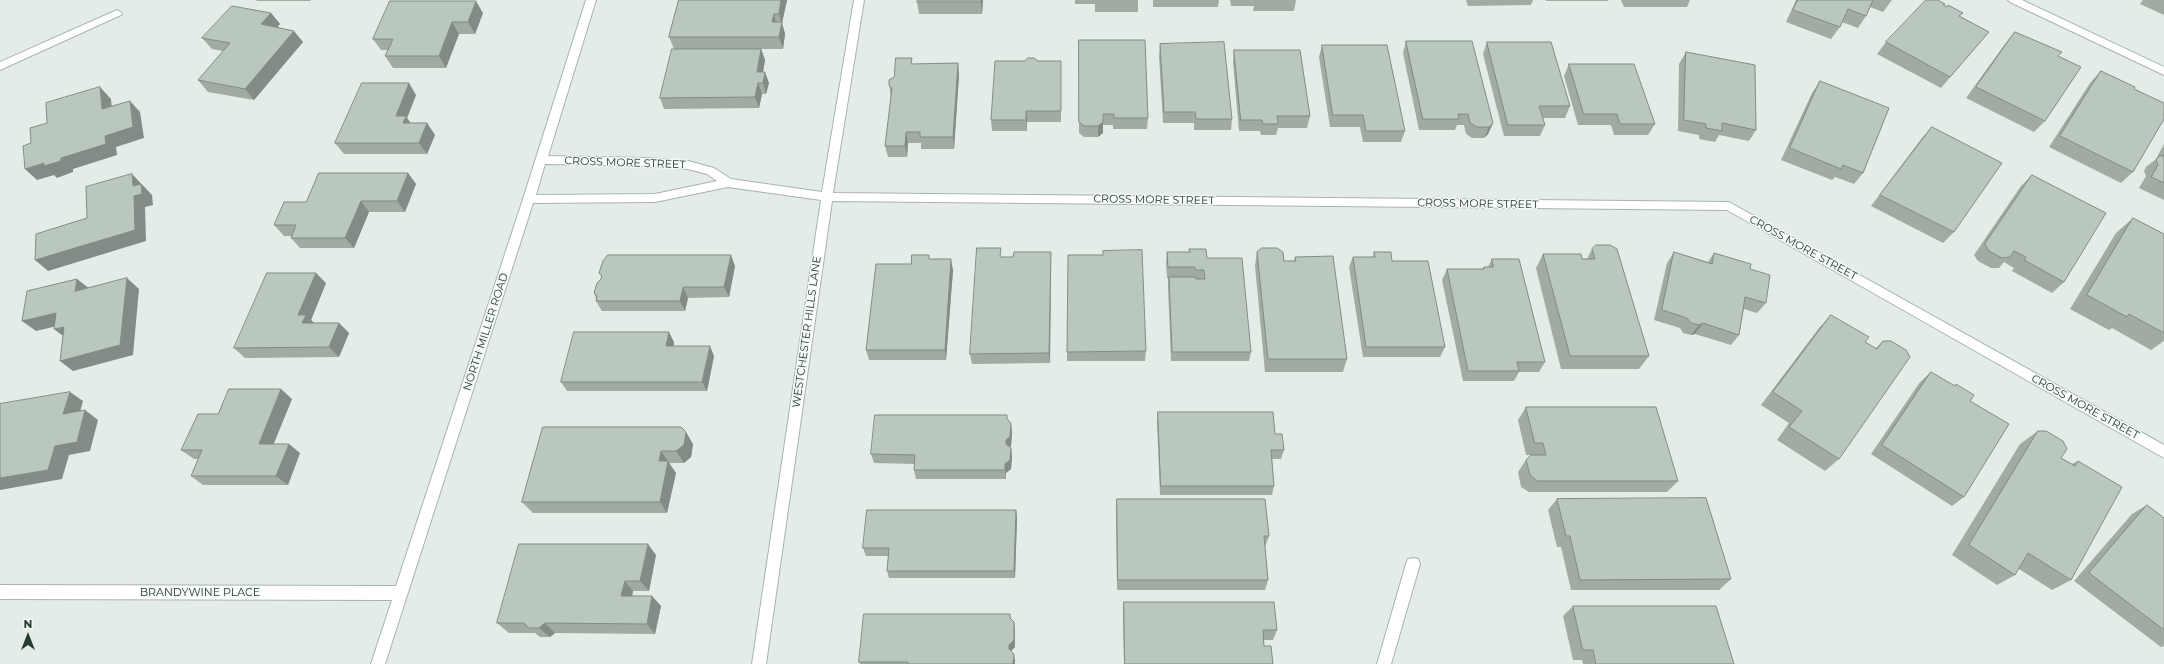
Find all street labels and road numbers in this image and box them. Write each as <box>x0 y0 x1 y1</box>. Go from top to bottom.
street label: CROSS MORE STREET <box>564 154 686 172</box>
street label: CROSS MORE STREET <box>1093 192 1215 208</box>
street label: CROSS MORE STREET <box>1417 196 1539 212</box>
street label: CROSS MORE STREET <box>1747 213 1859 283</box>
street label: WESTCHESTER HILLS LANE <box>790 255 824 409</box>
street label: NORTH MILLER ROAD <box>461 271 511 393</box>
street label: CROSS MORE STREET <box>2029 372 2141 442</box>
street label: BRANDYWINE PLACE <box>140 586 260 600</box>

